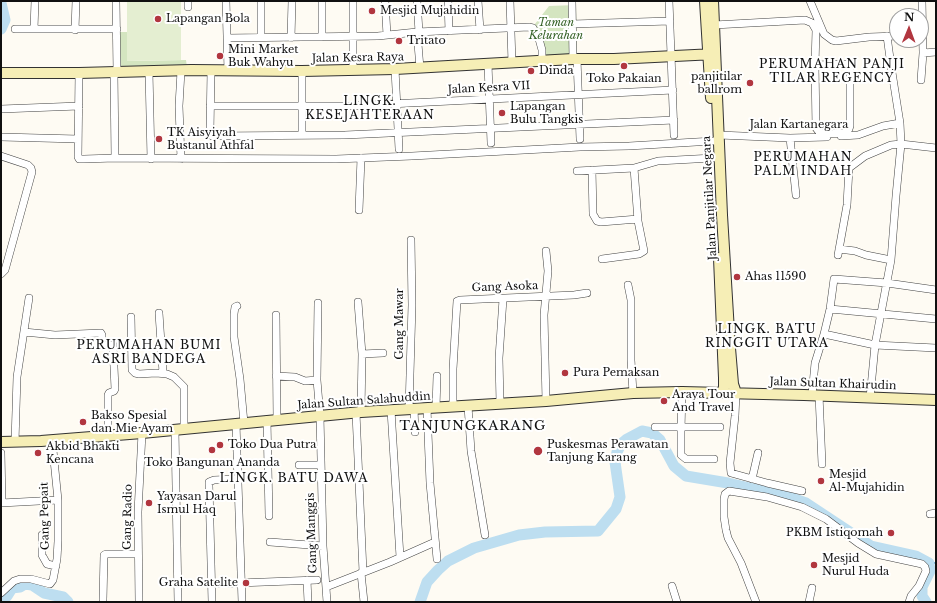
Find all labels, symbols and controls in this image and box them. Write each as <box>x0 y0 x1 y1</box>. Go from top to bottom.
place label: Mesjid Mujahidin <box>380 4 479 18</box>
marker: Mesjid Mujahidin <box>367 6 377 16</box>
north arrow <box>889 8 929 48</box>
text: N <box>904 10 914 24</box>
place label: Lapangan Bola <box>166 12 250 26</box>
marker: Lapangan Bola <box>153 14 163 24</box>
park label: Taman Kelurahan <box>529 16 583 42</box>
place label: Tritato <box>407 34 446 48</box>
marker: Tritato <box>394 36 404 46</box>
place label: Mini Market Buk Wahyu <box>228 43 298 69</box>
marker: Mini Market Buk Wahyu <box>215 51 225 61</box>
street label: Jalan Kesra Raya <box>312 51 404 65</box>
district label: PERUMAHAN PANJI TILAR REGENCY <box>759 58 905 86</box>
marker: Toko Pakaian <box>619 61 629 71</box>
place label: Dinda <box>539 64 574 78</box>
marker: Dinda <box>526 66 536 76</box>
place label: panjitilar ballrom <box>691 70 742 96</box>
place label: Toko Pakaian <box>586 72 662 86</box>
marker: panjitilar ballrom <box>745 78 755 88</box>
street label: Jalan Kesra VII <box>448 79 530 97</box>
district label: LINGK. KESEJAHTERAAN <box>305 95 435 123</box>
place label: Lapangan Bulu Tangkis <box>510 100 583 126</box>
marker: Lapangan Bulu Tangkis <box>497 108 507 118</box>
street label: Jalan Kartanegara <box>750 118 848 132</box>
place label: TK Aisyiyah Bustanul Athfal <box>167 126 254 152</box>
marker: TK Aisyiyah Bustanul Athfal <box>154 134 164 144</box>
street label: Jalan Panjitilar Negara <box>700 135 720 261</box>
district label: PERUMAHAN PALM INDAH <box>753 151 853 179</box>
place label: Ahas 11590 <box>745 270 806 284</box>
marker: Ahas 11590 <box>732 272 742 282</box>
street label: Gang Asoka <box>472 279 538 295</box>
street label: Gang Mawar <box>393 288 407 360</box>
district label: LINGK. BATU RINGGIT UTARA <box>705 323 829 351</box>
district label: PERUMAHAN BUMI ASRI BANDEGA <box>77 339 221 367</box>
place label: Pura Pemaksan <box>573 366 659 380</box>
marker: Pura Pemaksan <box>560 368 570 378</box>
street label: Jalan Sultan Khairudin <box>769 375 897 393</box>
place label: Araya Tour And Travel <box>672 388 735 414</box>
street label: Jalan Sultan Salahuddin <box>297 390 431 412</box>
marker: Araya Tour And Travel <box>659 396 669 406</box>
place label: Bakso Spesial dan Mie Ayam <box>91 409 173 435</box>
marker: Bakso Spesial dan Mie Ayam <box>78 417 88 427</box>
district label: TANJUNGKARANG <box>400 418 546 434</box>
place label: Toko Dua Putra <box>228 438 316 452</box>
place label: Puskesmas Perawatan Tanjung Karang <box>547 438 668 464</box>
place label: Akbid Bhakti Kencana <box>46 440 120 466</box>
marker: Toko Dua Putra <box>215 440 225 450</box>
marker: Toko Bangunan Ananda <box>207 445 217 455</box>
marker: Puskesmas Perawatan Tanjung Karang <box>532 445 544 457</box>
marker: Akbid Bhakti Kencana <box>33 448 43 458</box>
place label: Toko Bangunan Ananda <box>144 456 280 470</box>
place label: Mesjid Al-Mujahidin <box>829 468 905 494</box>
district label: LINGK. BATU DAWA <box>220 472 368 486</box>
marker: Mesjid Al-Mujahidin <box>816 476 826 486</box>
street label: Gang Pepait <box>38 482 52 550</box>
street label: Gang Radio <box>121 484 135 550</box>
place label: Yayasan Darul Ismul Haq <box>157 490 237 516</box>
street label: Gang Manggis <box>304 493 320 573</box>
marker: Yayasan Darul Ismul Haq <box>144 498 154 508</box>
place label: PKBM Istiqomah <box>786 526 883 540</box>
marker: PKBM Istiqomah <box>886 528 896 538</box>
place label: Mesjid Nurul Huda <box>822 552 889 578</box>
marker: Mesjid Nurul Huda <box>809 560 819 570</box>
place label: Graha Satelite <box>159 576 238 590</box>
marker: Graha Satelite <box>241 578 251 588</box>

